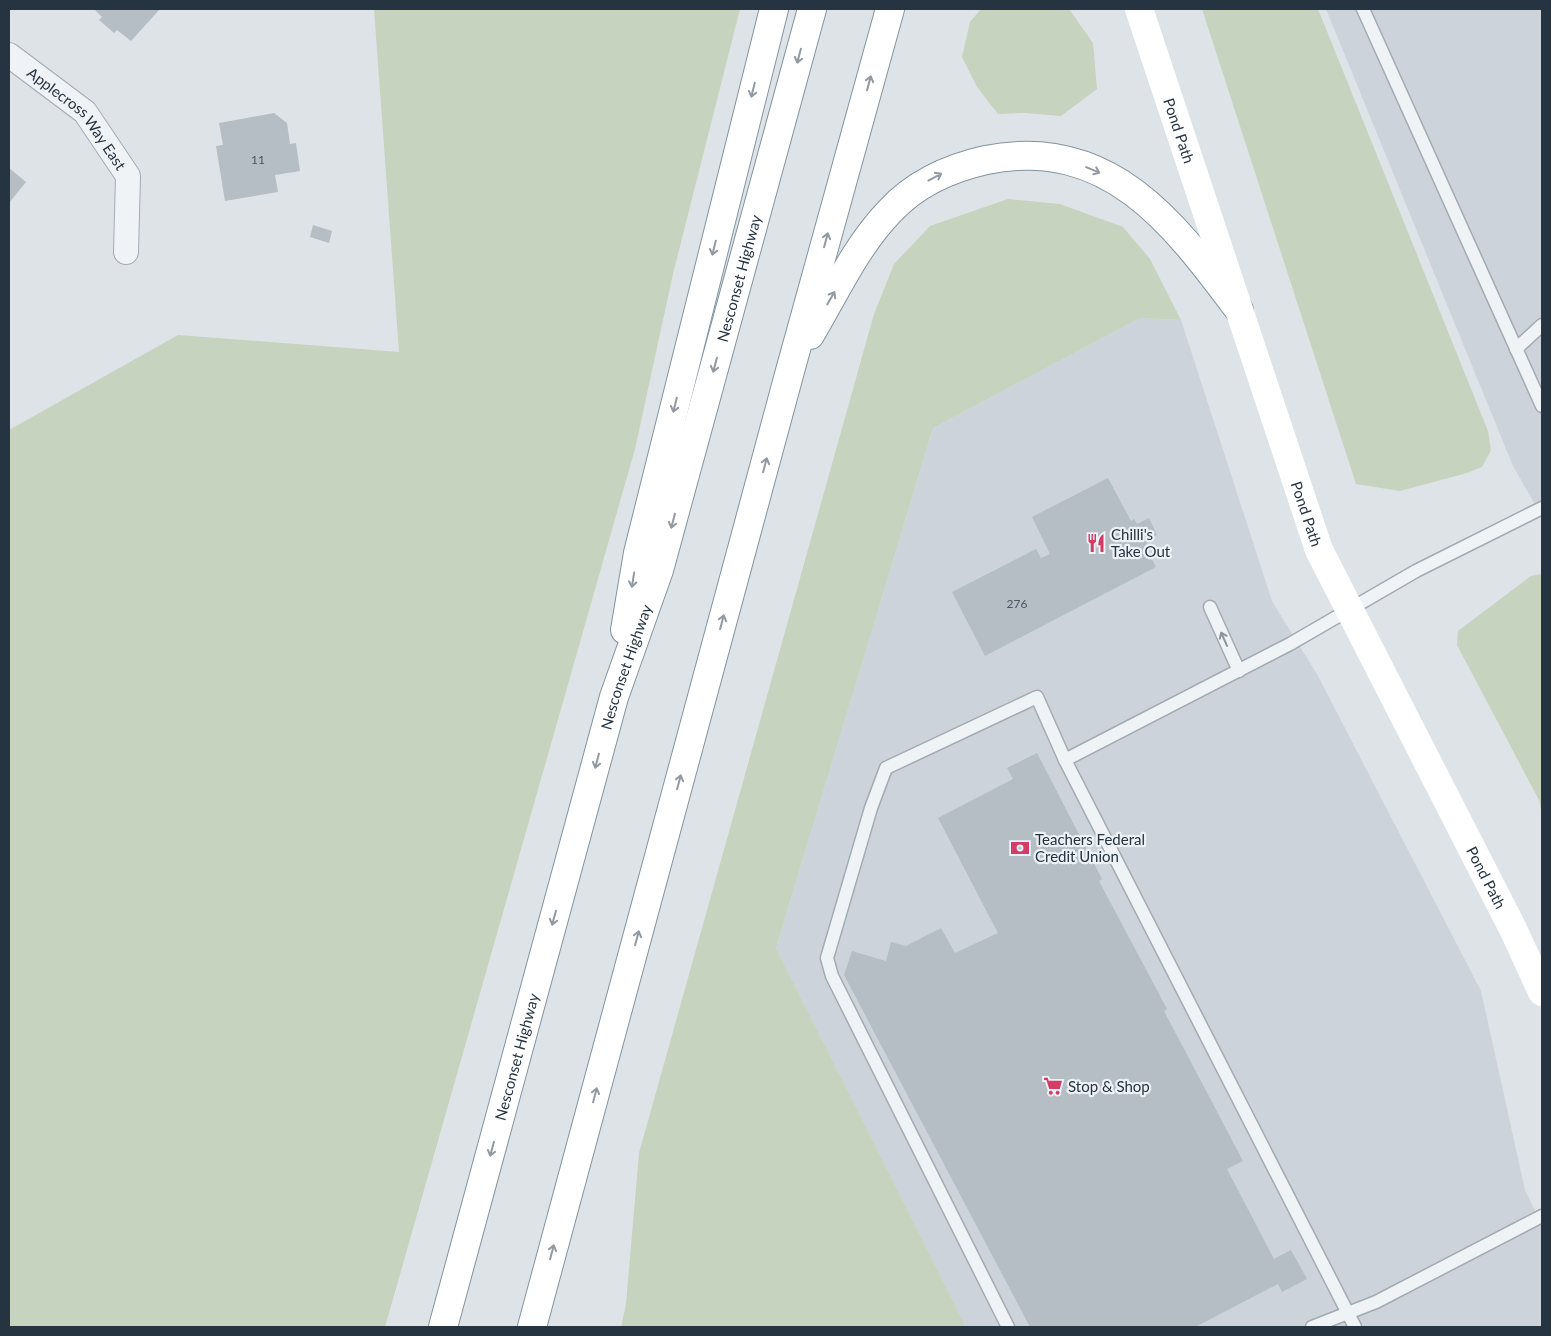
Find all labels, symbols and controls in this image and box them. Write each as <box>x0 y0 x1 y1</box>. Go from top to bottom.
one-way arrow <box>794 47 804 63</box>
street label: Applecross Way East <box>24 63 130 174</box>
one-way arrow <box>865 76 875 92</box>
one-way arrow <box>748 82 758 98</box>
street label: Pond Path <box>1160 96 1199 165</box>
house number: 11 <box>251 152 265 167</box>
one-way arrow <box>1085 165 1100 175</box>
one-way arrow <box>928 172 943 182</box>
street label: Nesconset Highway <box>713 212 765 344</box>
one-way arrow <box>822 232 831 248</box>
one-way arrow <box>709 239 719 255</box>
one-way arrow <box>827 292 837 306</box>
one-way arrow <box>710 356 720 372</box>
one-way arrow <box>670 397 679 413</box>
one-way arrow <box>760 457 770 473</box>
street label: Pond Path <box>1288 479 1326 549</box>
one-way arrow <box>667 513 677 529</box>
place label: Chilli's Take Out <box>1111 525 1171 560</box>
restaurant icon: Chilli's Take Out <box>1085 532 1107 554</box>
one-way arrow <box>628 572 638 588</box>
house number: 276 <box>1007 596 1027 611</box>
street label: Nesconset Highway <box>597 602 655 731</box>
one-way arrow <box>718 614 728 630</box>
one-way arrow <box>1219 632 1229 647</box>
one-way arrow <box>592 753 601 769</box>
one-way arrow <box>675 774 685 790</box>
place label: Teachers Federal Credit Union <box>1035 830 1145 865</box>
bank icon: Teachers Federal Credit Union <box>1009 837 1031 859</box>
street label: Pond Path <box>1463 843 1510 912</box>
one-way arrow <box>549 910 559 926</box>
one-way arrow <box>633 931 642 947</box>
street label: Nesconset Highway <box>491 991 542 1122</box>
supermarket icon: Stop & Shop <box>1042 1075 1064 1097</box>
place label: Stop & Shop <box>1068 1077 1150 1095</box>
one-way arrow <box>590 1088 600 1104</box>
one-way arrow <box>487 1141 496 1157</box>
one-way arrow <box>548 1245 557 1261</box>

